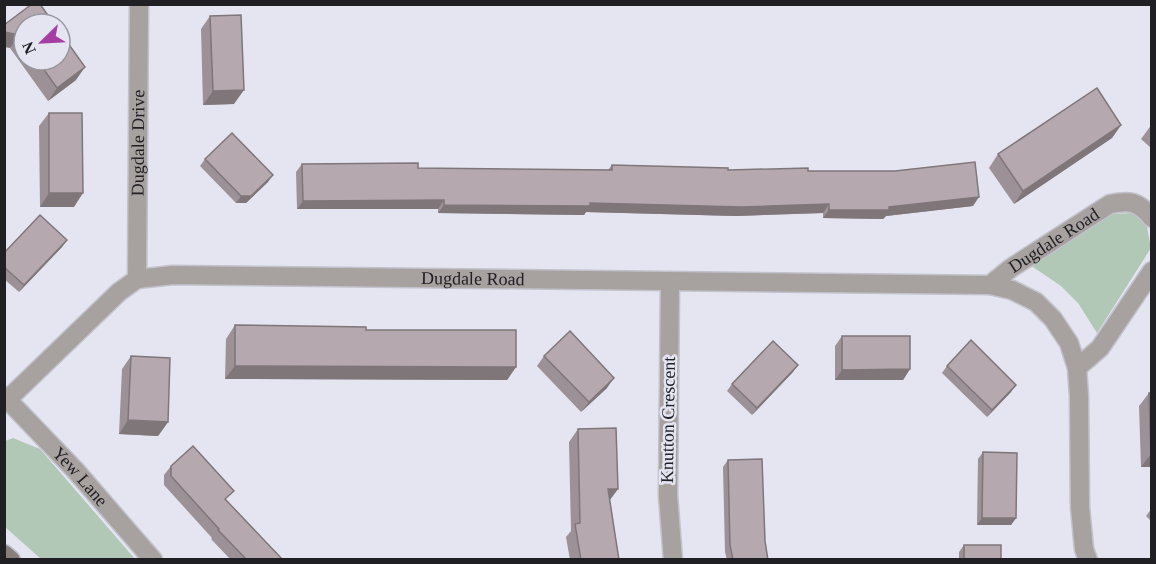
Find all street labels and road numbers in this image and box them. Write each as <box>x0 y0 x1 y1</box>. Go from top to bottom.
street label: Dugdale Drive <box>128 90 148 196</box>
street label: Dugdale Road <box>1005 204 1103 277</box>
street label: Dugdale Road <box>421 268 525 289</box>
street label: Knutton Crescent <box>657 357 679 483</box>
street label: Yew Lane <box>48 443 112 510</box>

